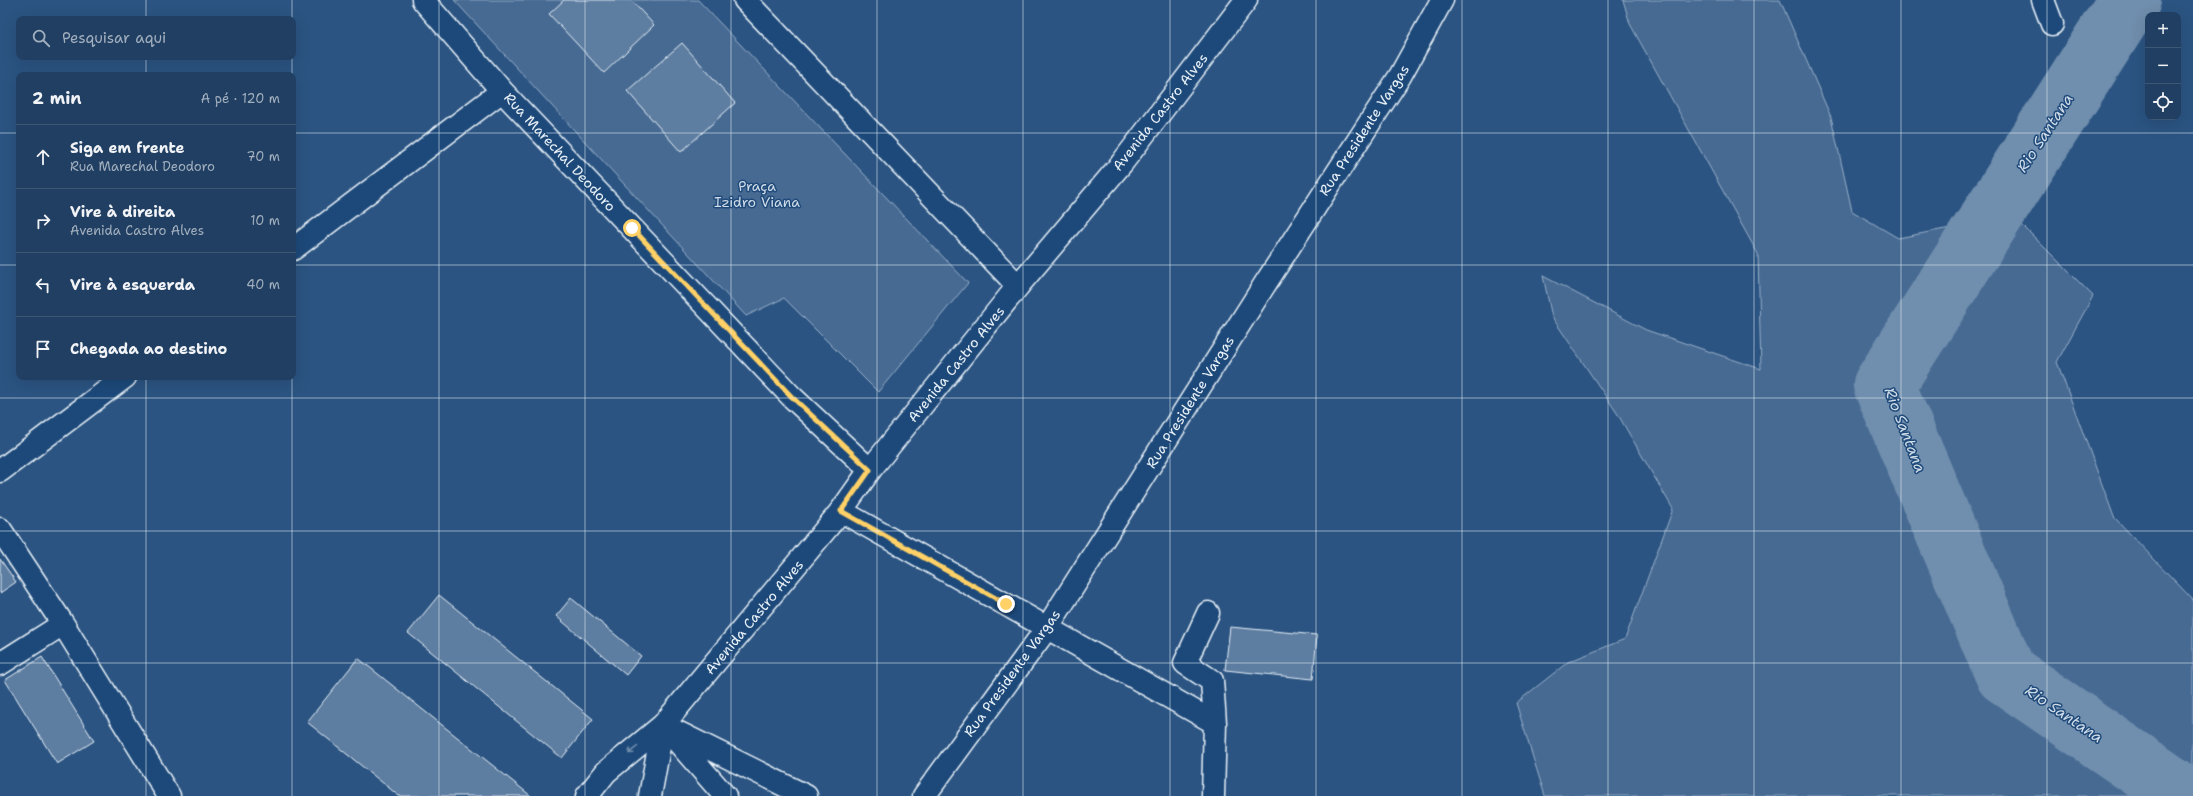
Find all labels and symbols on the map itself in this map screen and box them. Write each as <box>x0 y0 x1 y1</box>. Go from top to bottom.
street label: Avenida Castro Alves <box>1108 49 1212 174</box>
street label: Rua Presidente Vargas <box>1315 61 1413 199</box>
street label: Rua Marechal Deodoro <box>500 89 620 215</box>
water label: Rio Santana <box>2012 90 2078 176</box>
park label: Praça Izidro Viana <box>714 177 800 211</box>
route start <box>623 219 641 237</box>
street label: Avenida Castro Alves <box>904 302 1008 426</box>
street label: Rua Presidente Vargas <box>1142 332 1238 472</box>
water label: Rio Santana <box>1880 385 1930 475</box>
street label: Avenida Castro Alves <box>701 556 807 678</box>
route end <box>997 595 1015 613</box>
street label: Rua Presidente Vargas <box>960 606 1064 740</box>
water label: Rio Santana <box>2021 681 2107 747</box>
one-way arrow <box>627 745 638 754</box>

